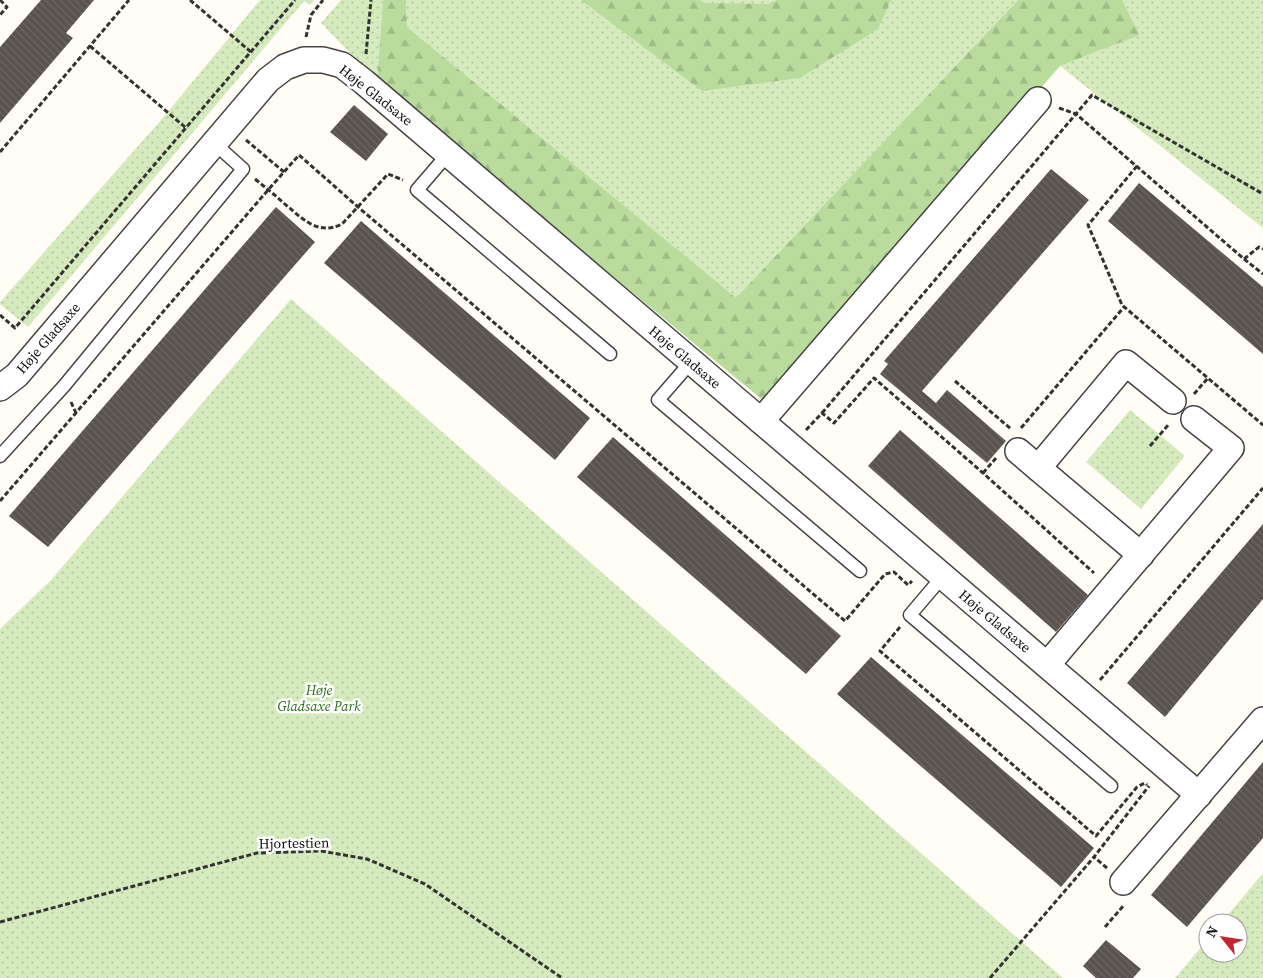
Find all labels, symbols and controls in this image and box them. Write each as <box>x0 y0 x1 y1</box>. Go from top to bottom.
street label: Høje Gladsaxe <box>335 60 417 130</box>
street label: Høje Gladsaxe <box>11 298 85 378</box>
street label: Høje Gladsaxe <box>645 321 725 393</box>
street label: Høje Gladsaxe <box>955 585 1035 657</box>
park label: Høje Gladsaxe Park <box>277 680 361 716</box>
street label: Hjortestien <box>258 832 330 854</box>
north arrow <box>1198 913 1248 963</box>
text: N <box>1201 922 1223 941</box>

